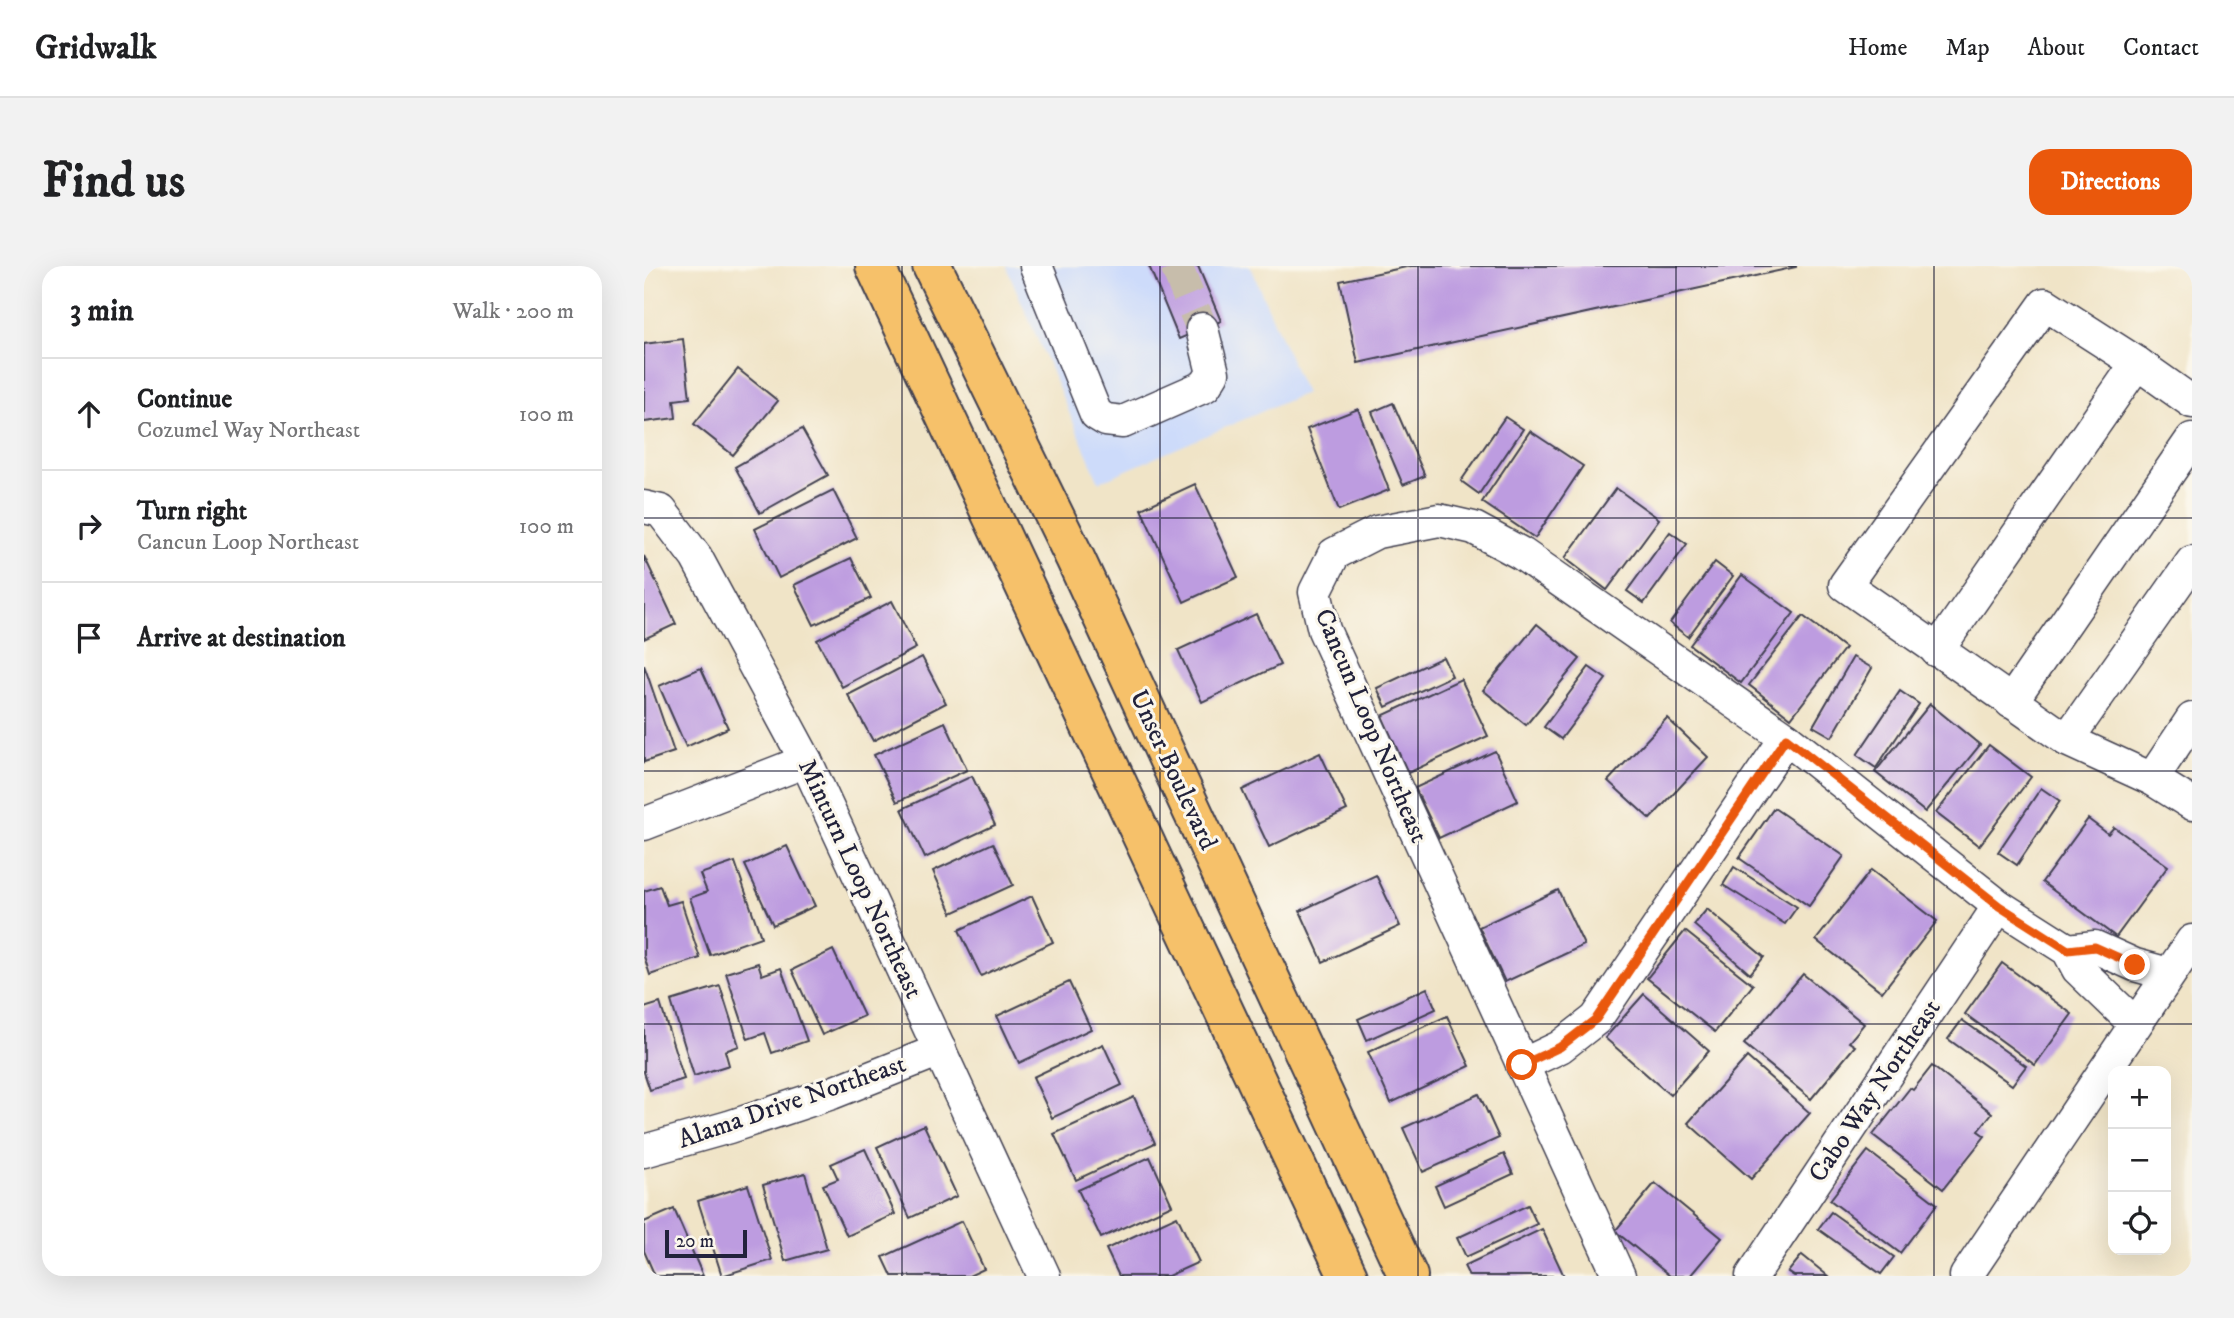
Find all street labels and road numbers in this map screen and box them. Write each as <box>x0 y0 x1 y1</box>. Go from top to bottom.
street label: Cancun Loop Northeast <box>1307 604 1435 848</box>
street label: Unser Boulevard <box>1121 685 1225 855</box>
street label: Minturn Loop Northeast <box>790 754 930 1004</box>
street label: Cabo Way Northeast <box>1802 993 1948 1189</box>
street label: Alama Drive Northeast <box>674 1048 910 1156</box>

